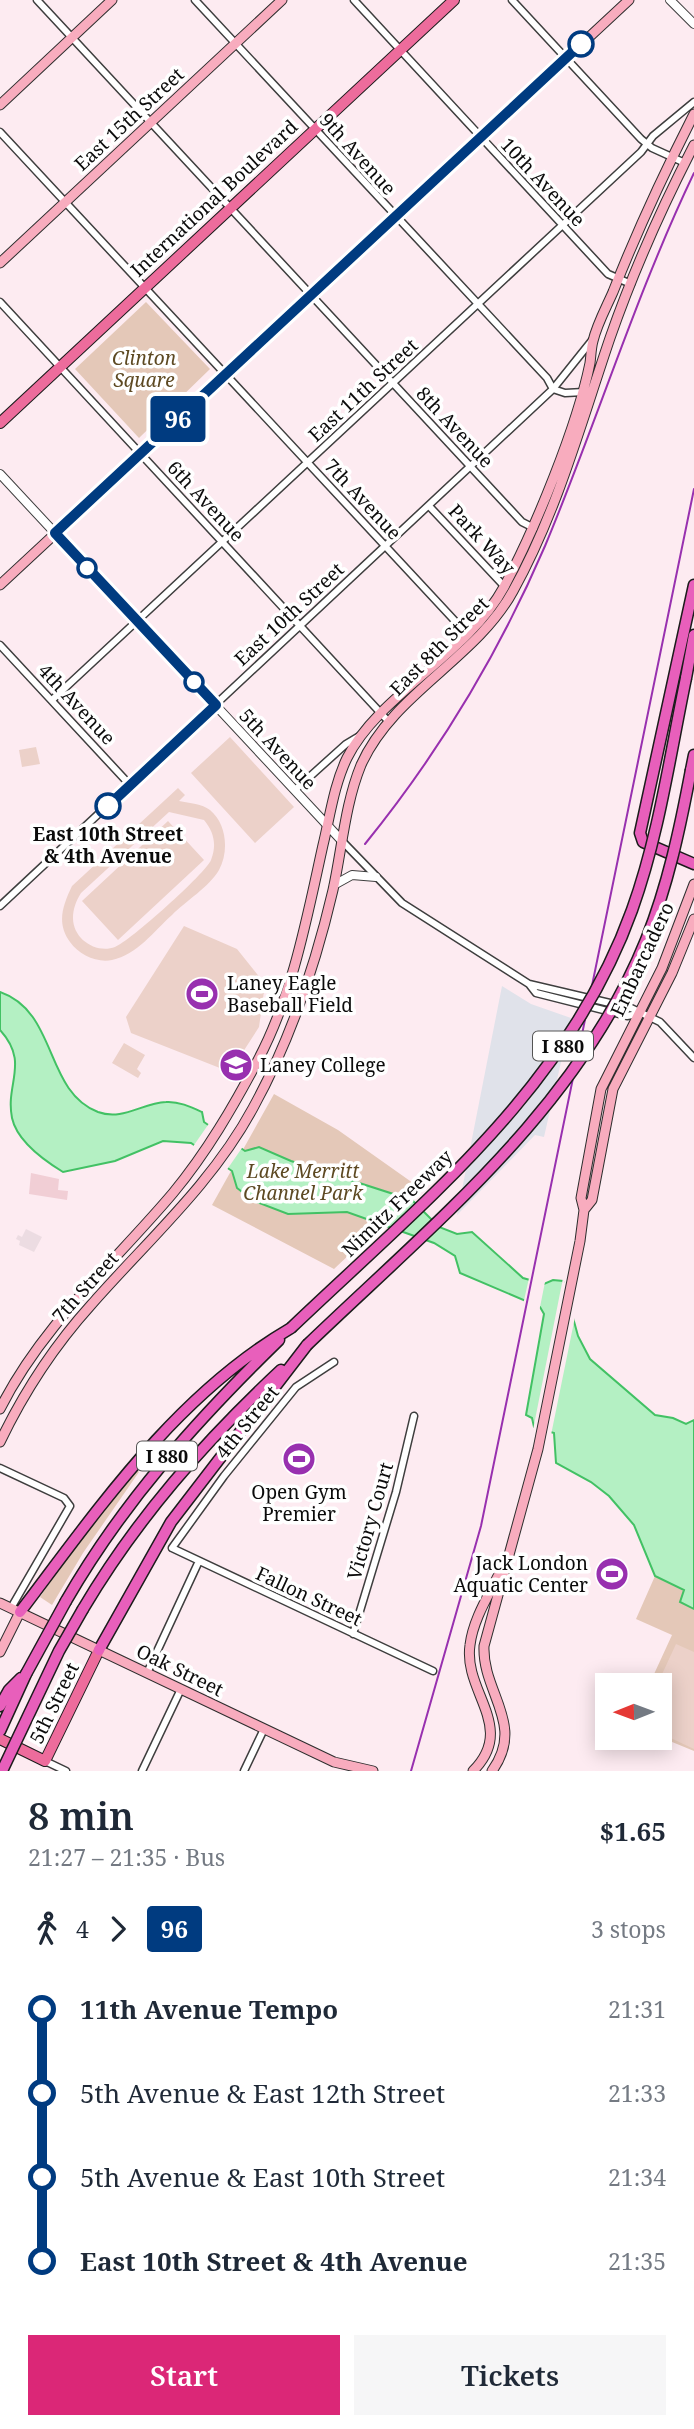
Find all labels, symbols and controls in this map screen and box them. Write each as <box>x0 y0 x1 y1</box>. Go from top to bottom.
unlabelled marker <box>568 31 594 57</box>
street label: East 15th Street <box>69 61 190 176</box>
street label: 9th Avenue <box>314 107 402 201</box>
street label: International Boulevard <box>125 113 303 282</box>
street label: 10th Avenue <box>495 132 591 232</box>
street label: East 11th Street <box>303 332 424 447</box>
park label: Clinton Square <box>112 345 177 393</box>
street label: 8th Avenue <box>411 381 499 473</box>
line badge: 96 <box>146 396 210 442</box>
text: 96 <box>164 402 192 435</box>
street label: 7th Avenue <box>319 453 407 545</box>
street label: 6th Avenue <box>162 455 250 547</box>
street label: Park Way <box>443 498 521 580</box>
street label: East 10th Street <box>229 556 350 671</box>
unlabelled marker <box>77 558 97 578</box>
street label: East 8th Street <box>384 591 494 701</box>
street label: 4th Avenue <box>33 658 121 750</box>
unlabelled marker <box>184 672 204 692</box>
street label: 5th Avenue <box>234 703 322 795</box>
marker: East 10th Street & 4th Avenue <box>95 793 121 819</box>
place label: East 10th Street & 4th Avenue <box>33 821 184 869</box>
street label: Embarcadero <box>604 898 680 1020</box>
place label: Laney Eagle Baseball Field <box>227 970 353 1018</box>
sports icon: Laney Eagle Baseball Field <box>183 975 221 1013</box>
road number: I 880 <box>533 1031 593 1060</box>
school or university icon: Laney College <box>217 1046 255 1084</box>
place label: Laney College <box>260 1052 386 1078</box>
street label: Nimitz Freeway <box>336 1143 458 1262</box>
park label: Lake Merritt Channel Park <box>243 1158 364 1206</box>
street label: 7th Street <box>46 1246 124 1328</box>
street label: 4th Street <box>209 1380 285 1464</box>
sports icon: Open Gym Premier <box>280 1440 318 1478</box>
road number: I 880 <box>137 1442 197 1470</box>
street label: Victory Court <box>341 1459 399 1583</box>
place label: Open Gym Premier <box>251 1479 347 1527</box>
place label: Jack London Aquatic Center <box>454 1550 588 1598</box>
sports icon: Jack London Aquatic Center <box>593 1555 631 1593</box>
street label: Fallon Street <box>252 1560 366 1632</box>
street label: Oak Street <box>132 1638 228 1702</box>
street label: 5th Street <box>23 1658 85 1748</box>
north arrow <box>595 1673 672 1750</box>
map controls <box>595 1673 672 1750</box>
text: 8 min <box>28 1789 134 1841</box>
text: $1.65 <box>600 1813 666 1849</box>
text: 21:27 – 21:35 · Bus <box>28 1841 225 1873</box>
icon: walk <box>28 1910 66 1948</box>
icon: forward <box>99 1910 137 1948</box>
text: 96 <box>161 1912 188 1945</box>
text: 4 <box>76 1913 89 1945</box>
text: 3 stops <box>591 1913 666 1945</box>
text: 11th Avenue Tempo <box>80 1991 338 2027</box>
text: 21:31 <box>608 1993 666 2025</box>
text: 5th Avenue & East 12th Street <box>80 2075 445 2111</box>
text: 21:33 <box>608 2077 666 2109</box>
text: 5th Avenue & East 10th Street <box>80 2159 445 2195</box>
text: 21:34 <box>608 2161 666 2193</box>
text: East 10th Street & 4th Avenue <box>80 2243 468 2279</box>
text: 21:35 <box>608 2245 666 2277</box>
button: Start <box>28 2335 340 2415</box>
button: Tickets <box>354 2335 666 2415</box>

